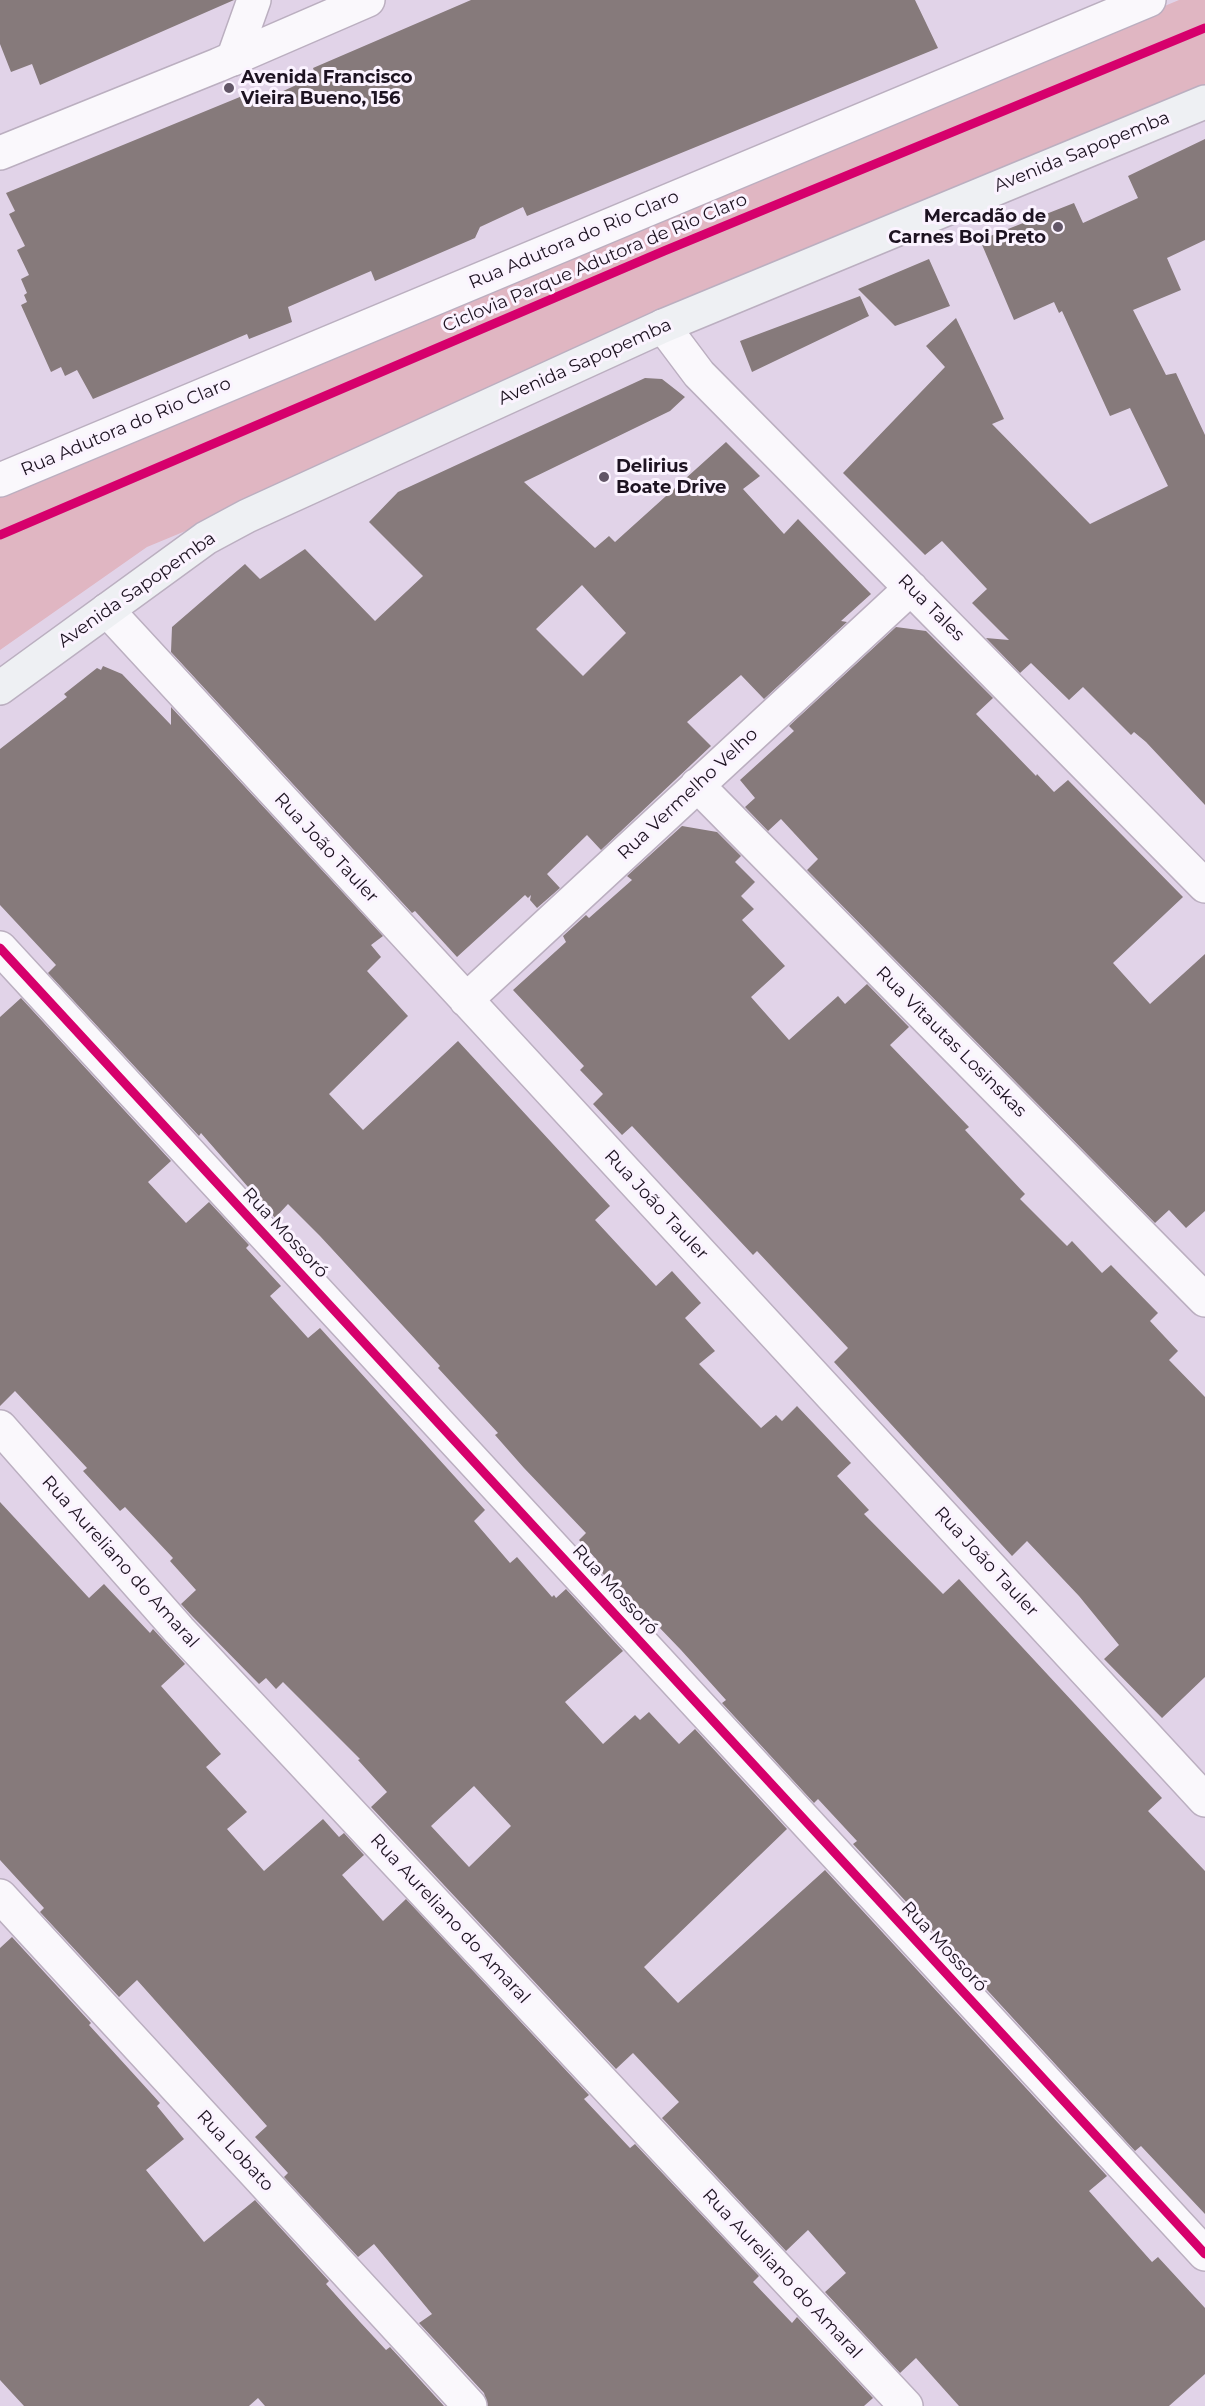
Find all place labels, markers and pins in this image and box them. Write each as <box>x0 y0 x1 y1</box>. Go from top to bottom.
place label: Avenida Francisco Vieira Bueno, 156 <box>241 67 412 110</box>
marker: Avenida Francisco Vieira Bueno, 156 <box>222 81 236 95</box>
place label: Mercadão de Carnes Boi Preto <box>888 206 1046 248</box>
marker: Mercadão de Carnes Boi Preto <box>1051 220 1065 234</box>
place label: Delirius Boate Drive <box>616 456 726 498</box>
marker: Delirius Boate Drive <box>597 470 611 484</box>

